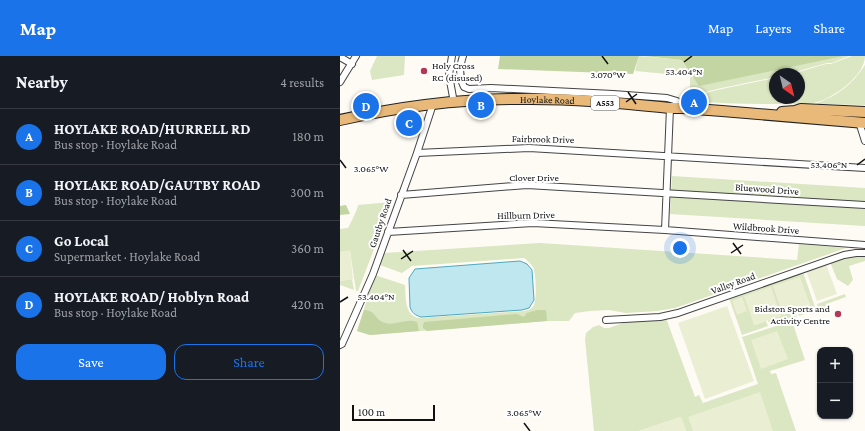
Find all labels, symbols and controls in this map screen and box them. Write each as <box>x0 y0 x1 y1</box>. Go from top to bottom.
text: Map <box>20 18 56 39</box>
text: Map <box>708 20 733 36</box>
text: Layers <box>755 20 792 36</box>
text: Share <box>814 20 845 36</box>
place label: Holy Cross RC (disused) <box>432 60 483 84</box>
marker: Holy Cross RC (disused) <box>419 66 429 76</box>
text: 53.404°N <box>665 66 703 77</box>
north arrow <box>769 68 805 104</box>
text: 3.070°W <box>590 69 626 80</box>
text: Nearby <box>16 73 68 92</box>
text: 4 results <box>280 75 324 90</box>
pin: A <box>681 87 707 117</box>
pin: B <box>468 90 494 120</box>
pin: D <box>353 91 379 121</box>
street label: Hoylake Road <box>520 93 576 106</box>
road number: A553 <box>591 96 619 110</box>
pin: C <box>396 108 422 138</box>
text: HOYLAKE ROAD/HURRELL RD <box>54 121 251 137</box>
text: A <box>25 129 33 144</box>
text: 180 m <box>292 129 324 144</box>
street label: Fairbrook Drive <box>512 133 575 145</box>
text: Bus stop · Hoylake Road <box>54 137 177 152</box>
text: 53.406°N <box>811 159 848 170</box>
text: 3.065°W <box>354 163 389 174</box>
street label: Clover Drive <box>509 172 559 183</box>
text: HOYLAKE ROAD/GAUTBY ROAD <box>54 177 261 193</box>
street label: Bluewood Drive <box>735 181 800 197</box>
text: B <box>25 185 33 200</box>
text: 300 m <box>290 185 324 200</box>
text: Bus stop · Hoylake Road <box>54 193 177 208</box>
street label: Gautby Road <box>366 196 394 249</box>
street label: Hillburn Drive <box>497 209 555 221</box>
street label: Wildbrook Drive <box>733 220 800 236</box>
text: Go Local <box>54 233 109 249</box>
your location <box>670 238 690 258</box>
text: C <box>25 241 33 256</box>
text: 360 m <box>291 241 324 256</box>
text: Supermarket · Hoylake Road <box>54 249 200 264</box>
street label: Valley Road <box>709 270 757 296</box>
text: HOYLAKE ROAD/ Hoblyn Road <box>54 289 249 305</box>
text: 53.404°N <box>357 291 395 302</box>
text: D <box>25 297 33 312</box>
text: 420 m <box>291 297 324 312</box>
place label: Bidston Sports and Activity Centre <box>755 303 831 326</box>
text: Bus stop · Hoylake Road <box>54 305 177 320</box>
marker: Bidston Sports and Activity Centre <box>833 309 843 319</box>
button: Save <box>16 344 166 380</box>
button: Share <box>174 344 324 380</box>
map controls <box>817 347 853 419</box>
button: + <box>817 347 853 383</box>
button: − <box>817 383 853 419</box>
scale bar <box>352 403 435 422</box>
text: 100 m <box>358 406 385 418</box>
text: 3.065°W <box>507 407 542 418</box>

